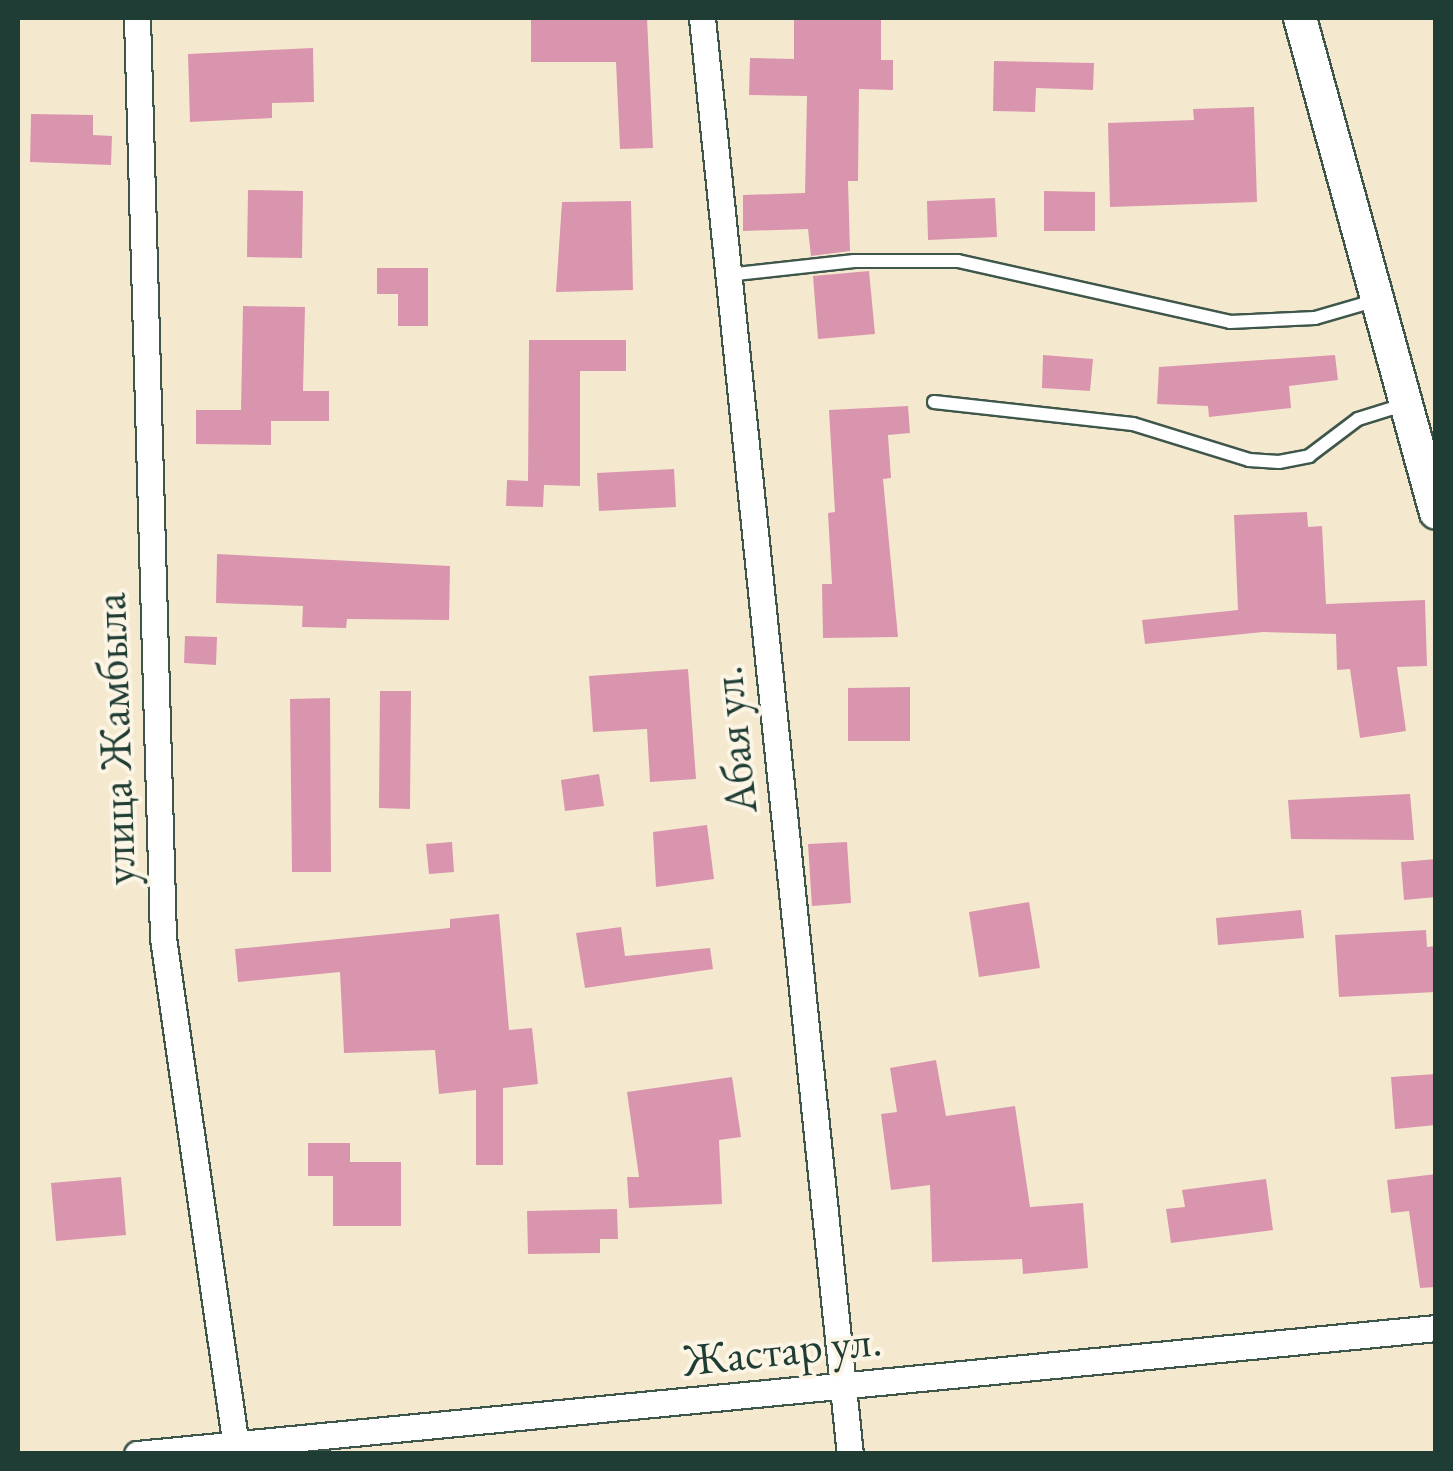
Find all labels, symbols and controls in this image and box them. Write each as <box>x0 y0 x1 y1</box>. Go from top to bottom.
street label: улица Жамбыла <box>83 592 147 886</box>
street label: Абая ул. <box>699 664 769 816</box>
street label: Жастар ул. <box>680 1313 884 1387</box>

